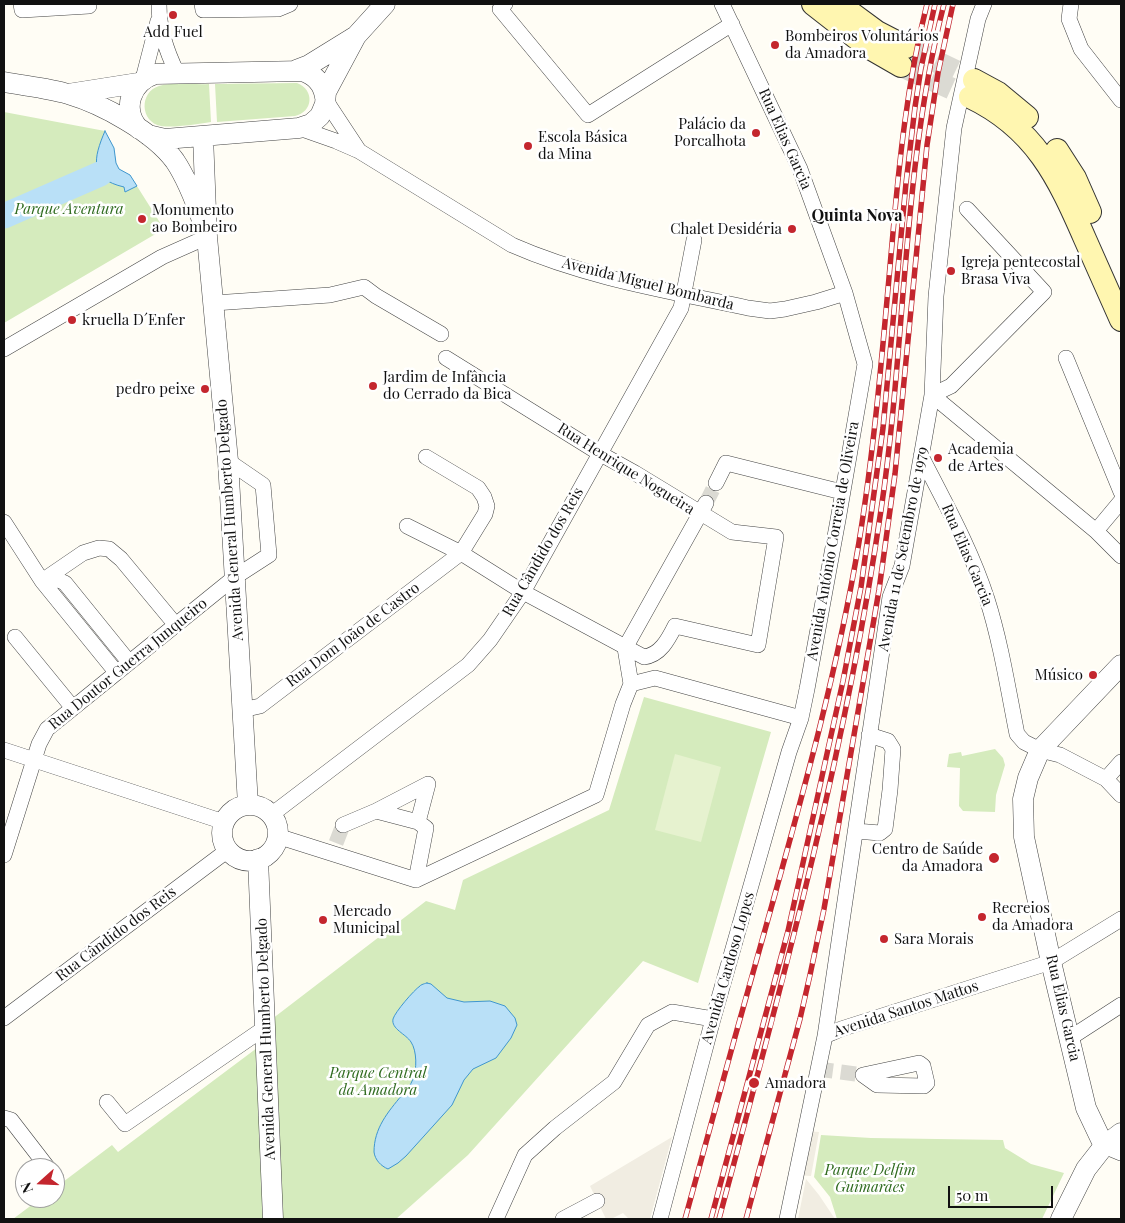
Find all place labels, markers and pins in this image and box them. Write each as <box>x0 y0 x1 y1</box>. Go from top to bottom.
marker: Add Fuel <box>167 9 179 21</box>
place label: Add Fuel <box>143 23 203 41</box>
place label: Bombeiros Voluntários da Amadora <box>785 27 939 62</box>
marker: Bombeiros Voluntários da Amadora <box>769 39 781 51</box>
place label: Palácio da Porcalhota <box>674 115 746 150</box>
marker: Palácio da Porcalhota <box>750 127 762 139</box>
place label: Escola Básica da Mina <box>538 128 627 163</box>
marker: Escola Básica da Mina <box>522 140 534 152</box>
place label: Monumento ao Bombeiro <box>152 201 237 236</box>
marker: Monumento ao Bombeiro <box>136 213 148 225</box>
place label: Chalet Desidéria <box>670 220 782 238</box>
marker: Chalet Desidéria <box>786 223 798 235</box>
place label: Igreja pentecostal Brasa Viva <box>961 253 1081 288</box>
marker: Igreja pentecostal Brasa Viva <box>945 265 957 277</box>
place label: kruella D´Enfer <box>82 311 185 329</box>
marker: kruella D´Enfer <box>66 314 78 326</box>
place label: Jardim de Infância do Cerrado da Bica <box>383 368 511 403</box>
place label: pedro peixe <box>116 380 195 398</box>
marker: Jardim de Infância do Cerrado da Bica <box>367 380 379 392</box>
marker: pedro peixe <box>199 383 211 395</box>
place label: Academia de Artes <box>948 440 1014 475</box>
marker: Academia de Artes <box>932 452 944 464</box>
place label: Músico <box>1035 666 1083 684</box>
marker: Músico <box>1087 669 1099 681</box>
place label: Centro de Saúde da Amadora <box>872 840 983 875</box>
marker: Centro de Saúde da Amadora <box>987 851 1001 865</box>
place label: Recreios da Amadora <box>992 899 1073 934</box>
place label: Mercado Municipal <box>333 902 400 937</box>
marker: Recreios da Amadora <box>976 911 988 923</box>
marker: Mercado Municipal <box>317 914 329 926</box>
place label: Sara Morais <box>894 930 974 948</box>
marker: Sara Morais <box>878 933 890 945</box>
place label: Amadora <box>765 1074 826 1092</box>
marker: Amadora <box>747 1076 761 1090</box>

